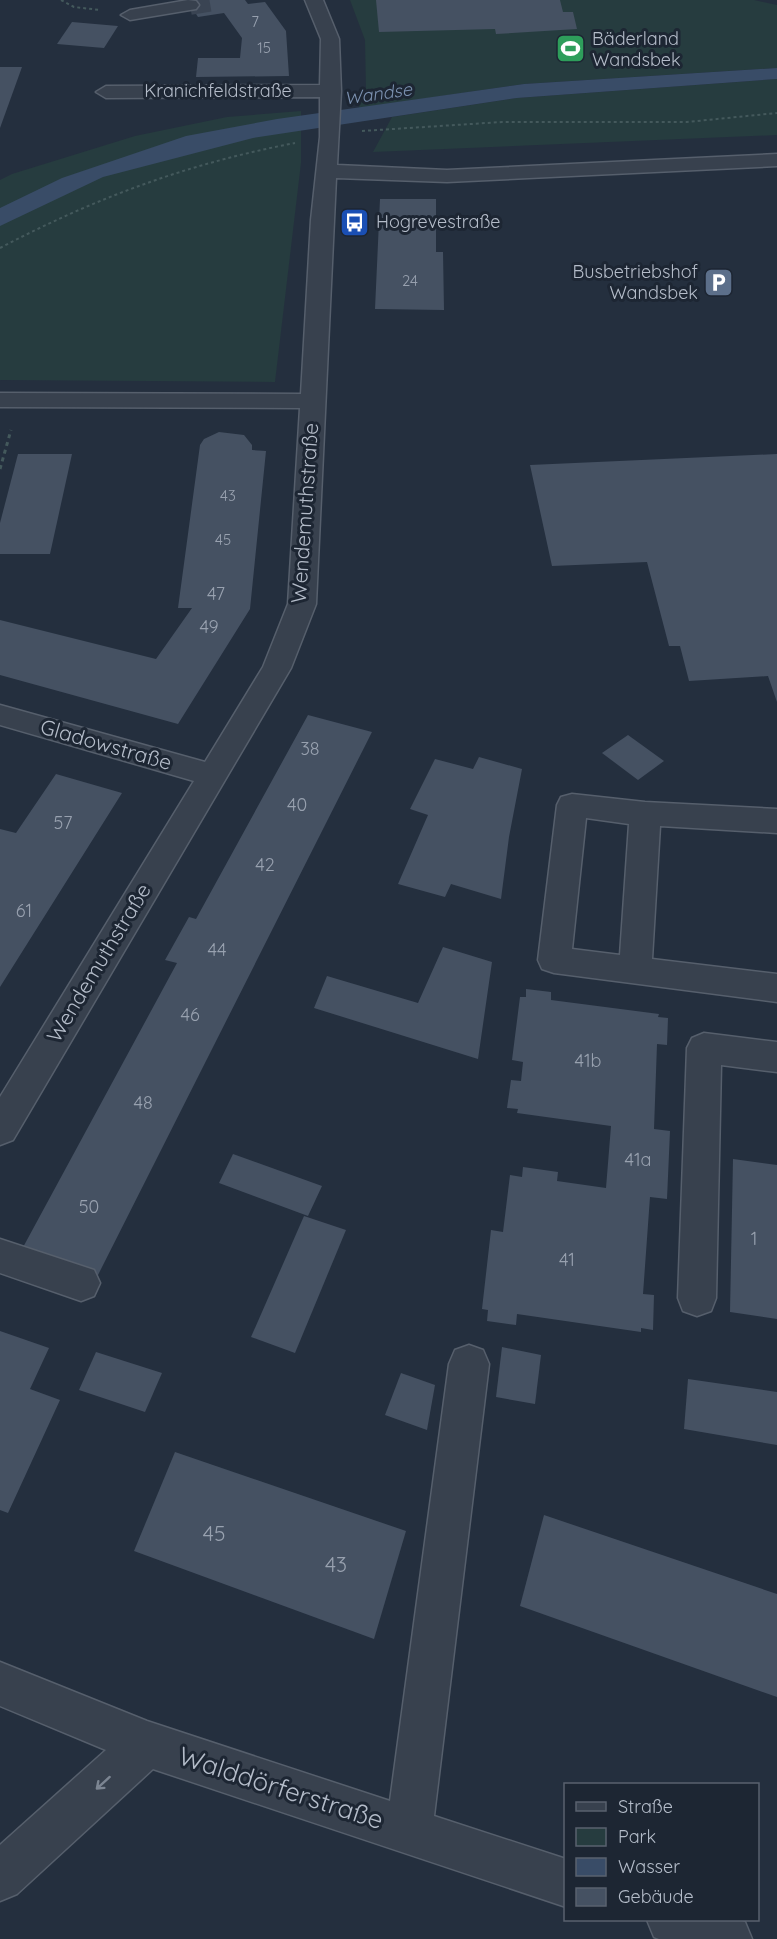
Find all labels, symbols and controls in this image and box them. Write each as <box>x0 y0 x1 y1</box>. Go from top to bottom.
house number: 7 <box>251 12 259 31</box>
place label: Bäderland Wandsbek <box>592 27 681 71</box>
sports icon: Bäderland Wandsbek <box>555 33 587 65</box>
house number: 15 <box>257 38 271 57</box>
water label: Wandse <box>343 77 414 110</box>
street label: Kranichfeldstraße <box>144 79 292 102</box>
bus stop icon: Hogrevestraße <box>339 206 371 238</box>
place label: Hogrevestraße <box>376 210 501 233</box>
place label: Busbetriebshof Wandsbek <box>573 260 699 304</box>
parking icon: Busbetriebshof Wandsbek <box>703 266 735 298</box>
house number: 24 <box>402 271 418 290</box>
street label: Wendemuthstraße <box>285 422 323 604</box>
house number: 43 <box>220 486 236 505</box>
house number: 45 <box>215 530 231 549</box>
house number: 47 <box>207 582 225 605</box>
house number: 49 <box>199 615 219 638</box>
street label: Gladowstraße <box>38 713 175 775</box>
house number: 38 <box>300 737 320 760</box>
house number: 40 <box>287 793 307 816</box>
house number: 57 <box>53 811 73 834</box>
house number: 42 <box>255 853 275 876</box>
street label: Wendemuthstraße <box>40 878 156 1047</box>
house number: 61 <box>16 899 32 922</box>
house number: 44 <box>208 938 226 961</box>
house number: 46 <box>180 1003 200 1026</box>
house number: 41b <box>575 1049 602 1072</box>
house number: 48 <box>133 1091 153 1114</box>
house number: 41a <box>625 1148 651 1171</box>
house number: 50 <box>79 1195 99 1218</box>
house number: 1 <box>751 1227 757 1250</box>
house number: 41 <box>559 1248 575 1271</box>
house number: 45 <box>203 1520 225 1546</box>
house number: 43 <box>325 1551 347 1577</box>
street label: Walddörferstraße <box>174 1739 388 1836</box>
one-way arrow <box>96 1776 111 1790</box>
legend <box>564 1783 759 1921</box>
text: Straße <box>618 1795 673 1818</box>
text: Park <box>618 1825 656 1848</box>
text: Wasser <box>618 1855 680 1878</box>
text: Gebäude <box>618 1885 694 1908</box>

